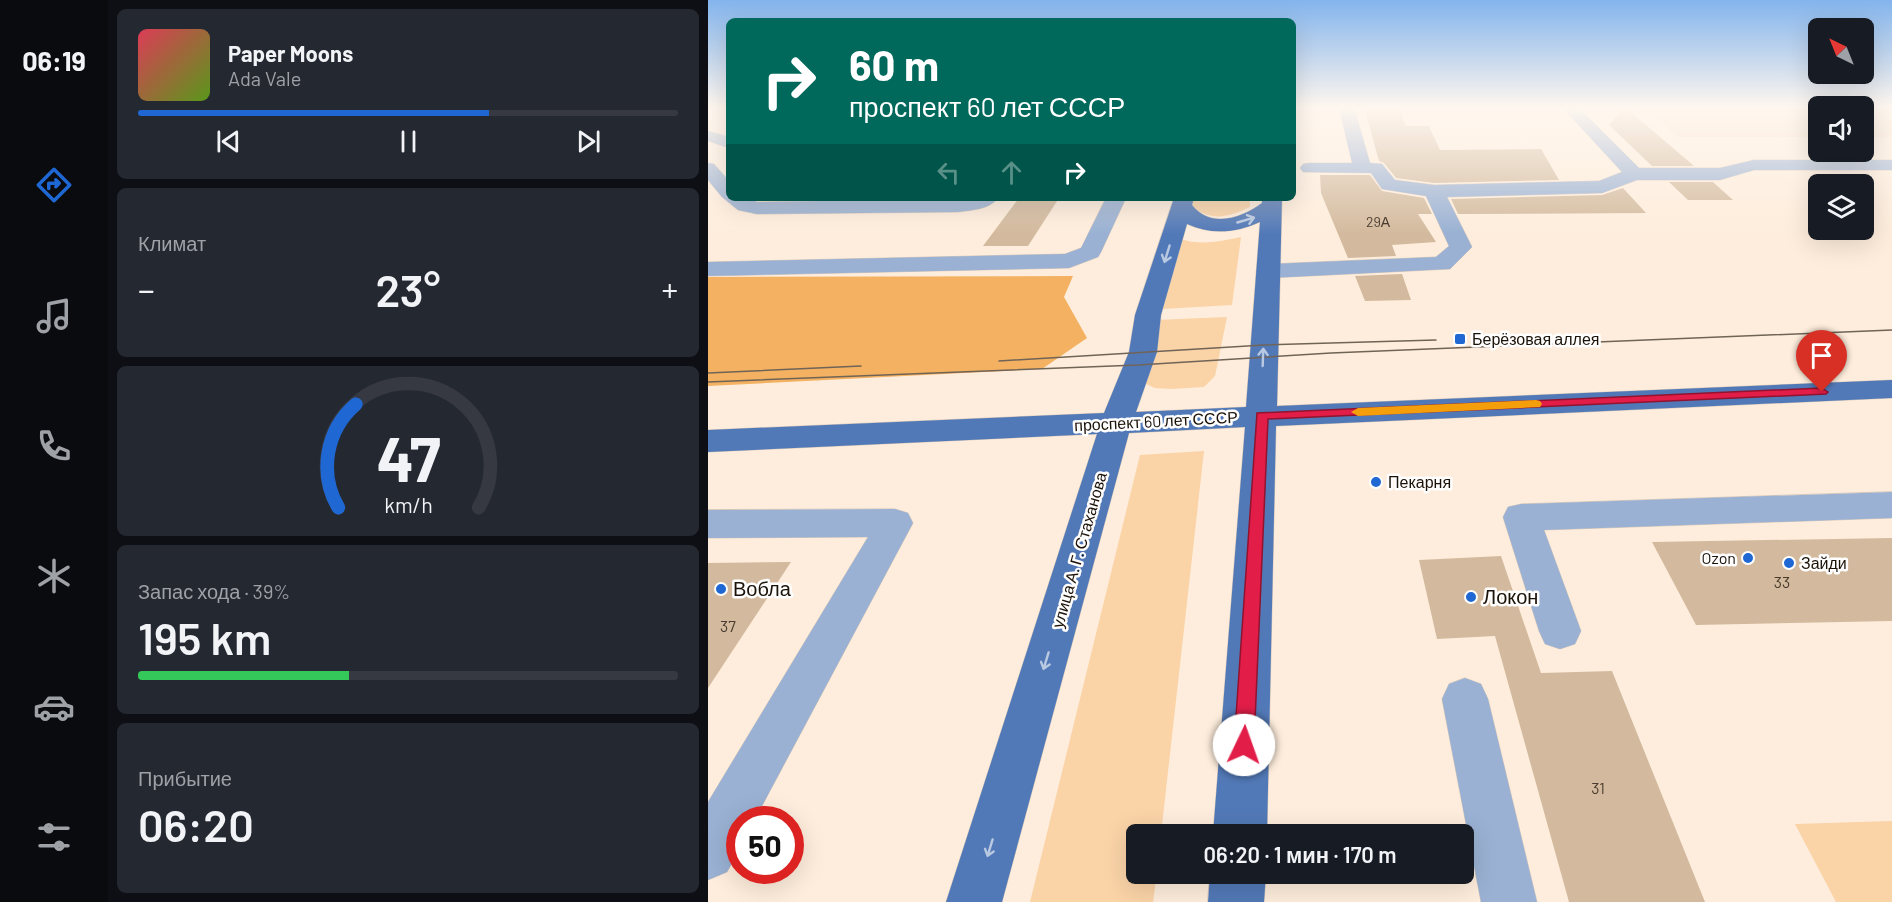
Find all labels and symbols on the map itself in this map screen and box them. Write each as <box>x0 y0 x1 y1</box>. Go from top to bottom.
north arrow <box>1808 18 1874 84</box>
house number: 29А <box>1366 213 1391 230</box>
one-way arrow <box>1236 214 1255 225</box>
one-way arrow <box>1161 244 1172 263</box>
place label: Берёзовая аллея <box>1472 329 1599 348</box>
pin <box>1796 330 1847 392</box>
marker: Берёзовая аллея <box>1453 332 1467 346</box>
one-way arrow <box>1258 348 1269 368</box>
street label: проспект 60 лет СССР <box>1074 407 1238 434</box>
street label: улица А. Г. Стаханова <box>1047 470 1110 630</box>
place label: Пекарня <box>1388 472 1451 491</box>
marker: Пекарня <box>1369 475 1383 489</box>
place label: Ozon <box>1702 548 1736 567</box>
marker: Ozon <box>1741 551 1755 565</box>
place label: Зайди <box>1801 553 1847 572</box>
marker: Зайди <box>1782 556 1796 570</box>
house number: 33 <box>1774 572 1790 591</box>
place label: Вобла <box>733 576 792 600</box>
marker: Вобла <box>714 582 728 596</box>
place label: Локон <box>1483 584 1538 608</box>
marker: Локон <box>1464 590 1478 604</box>
house number: 37 <box>720 616 736 635</box>
one-way arrow <box>1040 651 1051 670</box>
position arrow <box>1212 713 1276 777</box>
house number: 31 <box>1591 778 1605 797</box>
speed limit sign: 50 <box>726 806 804 884</box>
one-way arrow <box>984 838 995 857</box>

